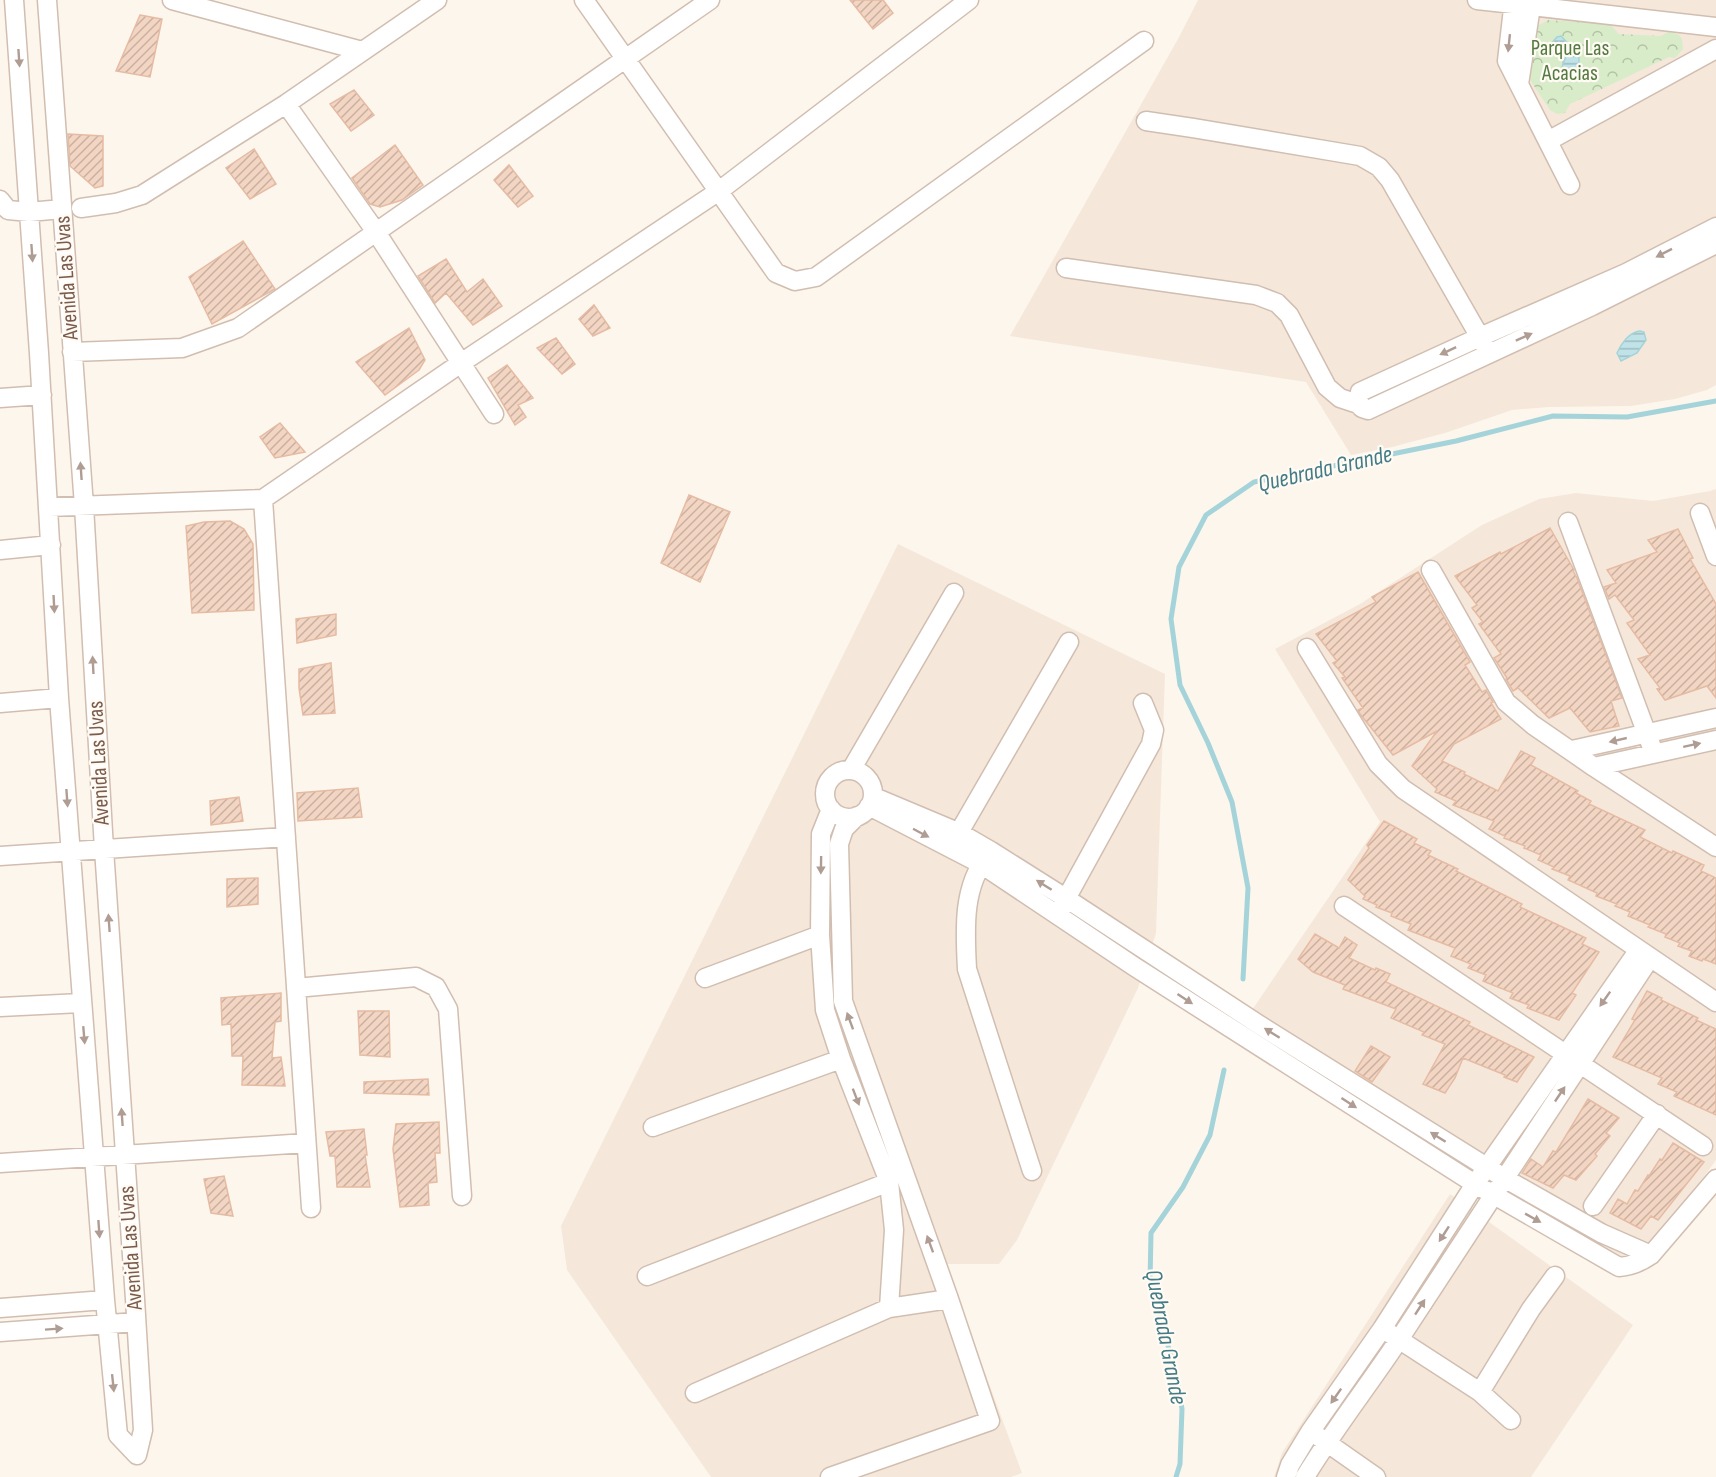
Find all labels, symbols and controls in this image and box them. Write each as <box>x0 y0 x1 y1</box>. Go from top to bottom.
one-way arrow <box>1504 34 1514 53</box>
park label: Parque Las Acacias <box>1531 35 1609 87</box>
one-way arrow <box>14 49 23 68</box>
street label: Avenida Las Uvas <box>49 215 85 342</box>
one-way arrow <box>28 243 37 262</box>
one-way arrow <box>1655 249 1672 258</box>
one-way arrow <box>1515 332 1533 341</box>
one-way arrow <box>1439 347 1457 357</box>
water label: Quebrada Grande <box>1255 439 1395 499</box>
one-way arrow <box>77 461 86 480</box>
one-way arrow <box>50 594 59 613</box>
one-way arrow <box>89 656 98 675</box>
street label: Avenida Las Uvas <box>82 700 116 827</box>
one-way arrow <box>1609 735 1627 745</box>
one-way arrow <box>1682 740 1701 749</box>
one-way arrow <box>62 789 72 808</box>
one-way arrow <box>913 828 930 838</box>
one-way arrow <box>816 856 825 875</box>
one-way arrow <box>1036 879 1053 890</box>
one-way arrow <box>104 913 114 932</box>
one-way arrow <box>1599 990 1611 1006</box>
one-way arrow <box>1177 993 1193 1004</box>
one-way arrow <box>844 1012 854 1030</box>
one-way arrow <box>79 1025 89 1044</box>
one-way arrow <box>1264 1028 1280 1039</box>
one-way arrow <box>1554 1087 1566 1103</box>
one-way arrow <box>851 1088 861 1106</box>
one-way arrow <box>1341 1098 1357 1109</box>
one-way arrow <box>118 1108 127 1127</box>
one-way arrow <box>1430 1131 1446 1142</box>
street label: Avenida Las Uvas <box>113 1185 149 1312</box>
one-way arrow <box>1524 1212 1541 1222</box>
one-way arrow <box>95 1220 104 1239</box>
one-way arrow <box>1439 1225 1450 1242</box>
one-way arrow <box>924 1235 934 1253</box>
water label: Quebrada Grande <box>1139 1267 1193 1407</box>
one-way arrow <box>1414 1299 1425 1315</box>
one-way arrow <box>44 1324 63 1333</box>
one-way arrow <box>108 1373 118 1392</box>
one-way arrow <box>1330 1387 1342 1403</box>

